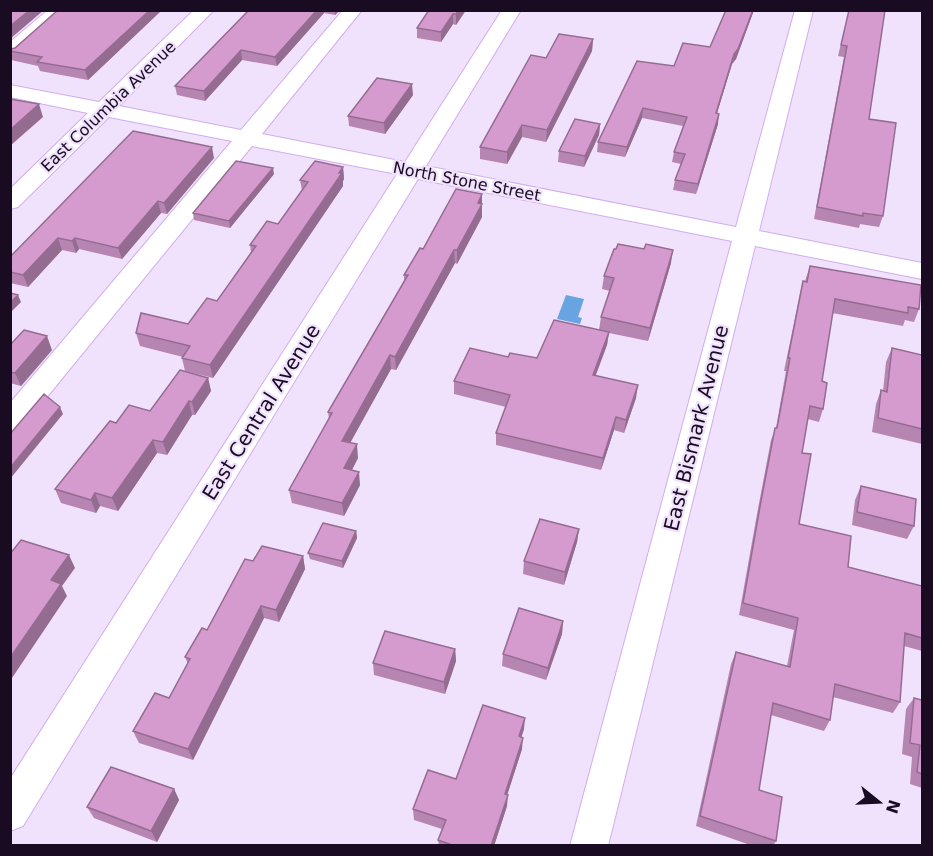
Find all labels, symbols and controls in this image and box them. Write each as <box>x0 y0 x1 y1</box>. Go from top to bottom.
street label: East Columbia Avenue <box>37 37 180 176</box>
street label: North Stone Street <box>392 158 542 205</box>
street label: East Central Avenue <box>197 320 325 504</box>
street label: East Bismark Avenue <box>659 323 733 533</box>
north arrow <box>849 772 909 832</box>
text: N <box>882 797 904 816</box>

